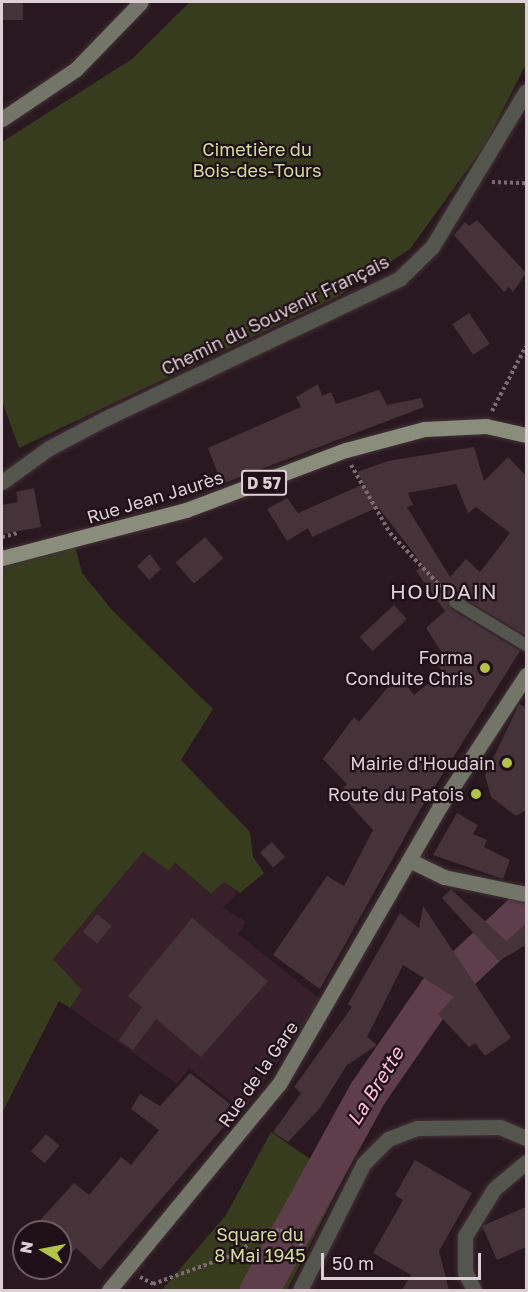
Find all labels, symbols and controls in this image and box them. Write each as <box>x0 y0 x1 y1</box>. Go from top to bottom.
park label: Cimetière du Bois-des-Tours <box>192 139 322 182</box>
street label: Chemin du Souvenir Français <box>158 250 392 380</box>
street label: Rue Jean Jaurès <box>84 466 226 528</box>
road number: D 57 <box>240 470 288 496</box>
district label: HOUDAIN <box>390 578 498 604</box>
place label: Forma Conduite Chris <box>345 647 473 690</box>
marker: Forma Conduite Chris <box>478 661 492 675</box>
place label: Mairie d'Houdain <box>350 752 495 774</box>
marker: Mairie d'Houdain <box>500 756 514 770</box>
place label: Route du Patois <box>328 783 464 805</box>
marker: Route du Patois <box>469 787 483 801</box>
street label: Rue de la Gare <box>214 1017 302 1131</box>
water label: La Brette <box>342 1042 408 1130</box>
north arrow <box>12 1220 72 1280</box>
park label: Square du 8 Mai 1945 <box>214 1224 306 1266</box>
text: N <box>15 1239 37 1255</box>
scale bar <box>324 1241 484 1279</box>
text: 50 m <box>332 1252 374 1274</box>

